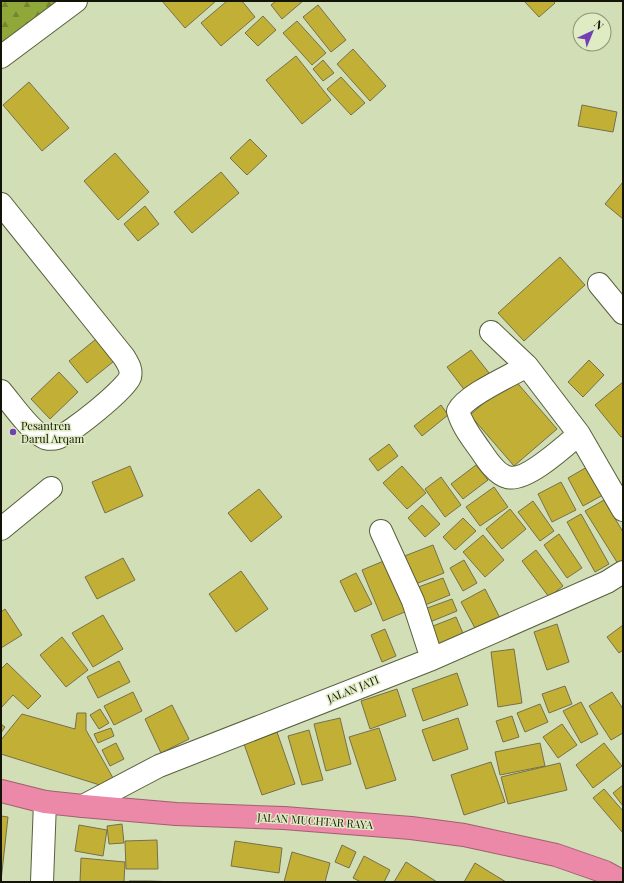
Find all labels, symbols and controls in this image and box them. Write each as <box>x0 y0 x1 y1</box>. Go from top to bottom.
north arrow <box>572 12 612 52</box>
text: N <box>591 16 607 33</box>
place label: Pesantren Darul Arqam <box>21 418 84 446</box>
marker: Pesantren Darul Arqam <box>8 427 18 437</box>
street label: JALAN JATI <box>324 671 381 706</box>
street label: JALAN MUCHTAR RAYA <box>256 809 373 832</box>

